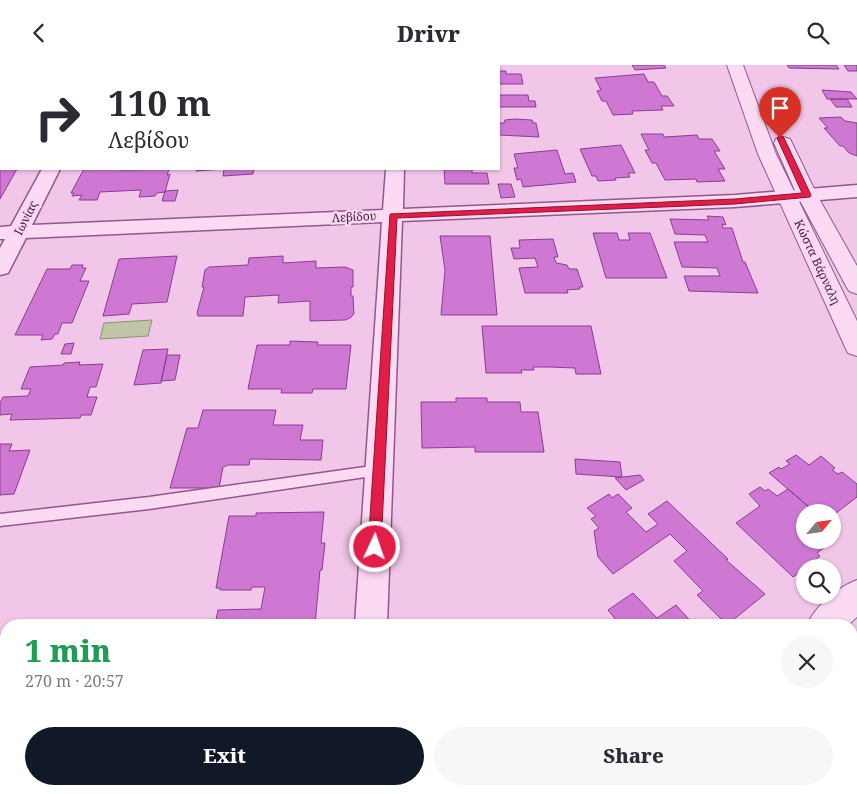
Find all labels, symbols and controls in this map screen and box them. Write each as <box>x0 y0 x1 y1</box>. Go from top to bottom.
text: Drivr <box>397 18 460 48</box>
icon: back <box>25 19 53 47</box>
icon: search <box>804 19 832 47</box>
text: 110 m <box>108 79 211 126</box>
icon: right <box>25 85 90 150</box>
pin <box>759 87 801 138</box>
icon: arrive <box>766 94 794 122</box>
text: Λεβίδου <box>108 124 189 154</box>
street label: Ιωνίας <box>10 197 42 238</box>
street label: Λεβίδου <box>331 207 377 226</box>
street label: Κώστα Βάρναλη <box>790 216 845 307</box>
north arrow <box>796 504 841 549</box>
map controls <box>796 504 841 604</box>
position arrow <box>348 520 400 572</box>
button: search <box>796 559 841 604</box>
text: 1 min <box>25 630 111 671</box>
button: close <box>781 636 833 688</box>
text: 270 m · 20:57 <box>25 670 124 692</box>
button: Exit <box>25 727 424 785</box>
button: Share <box>434 727 833 785</box>

